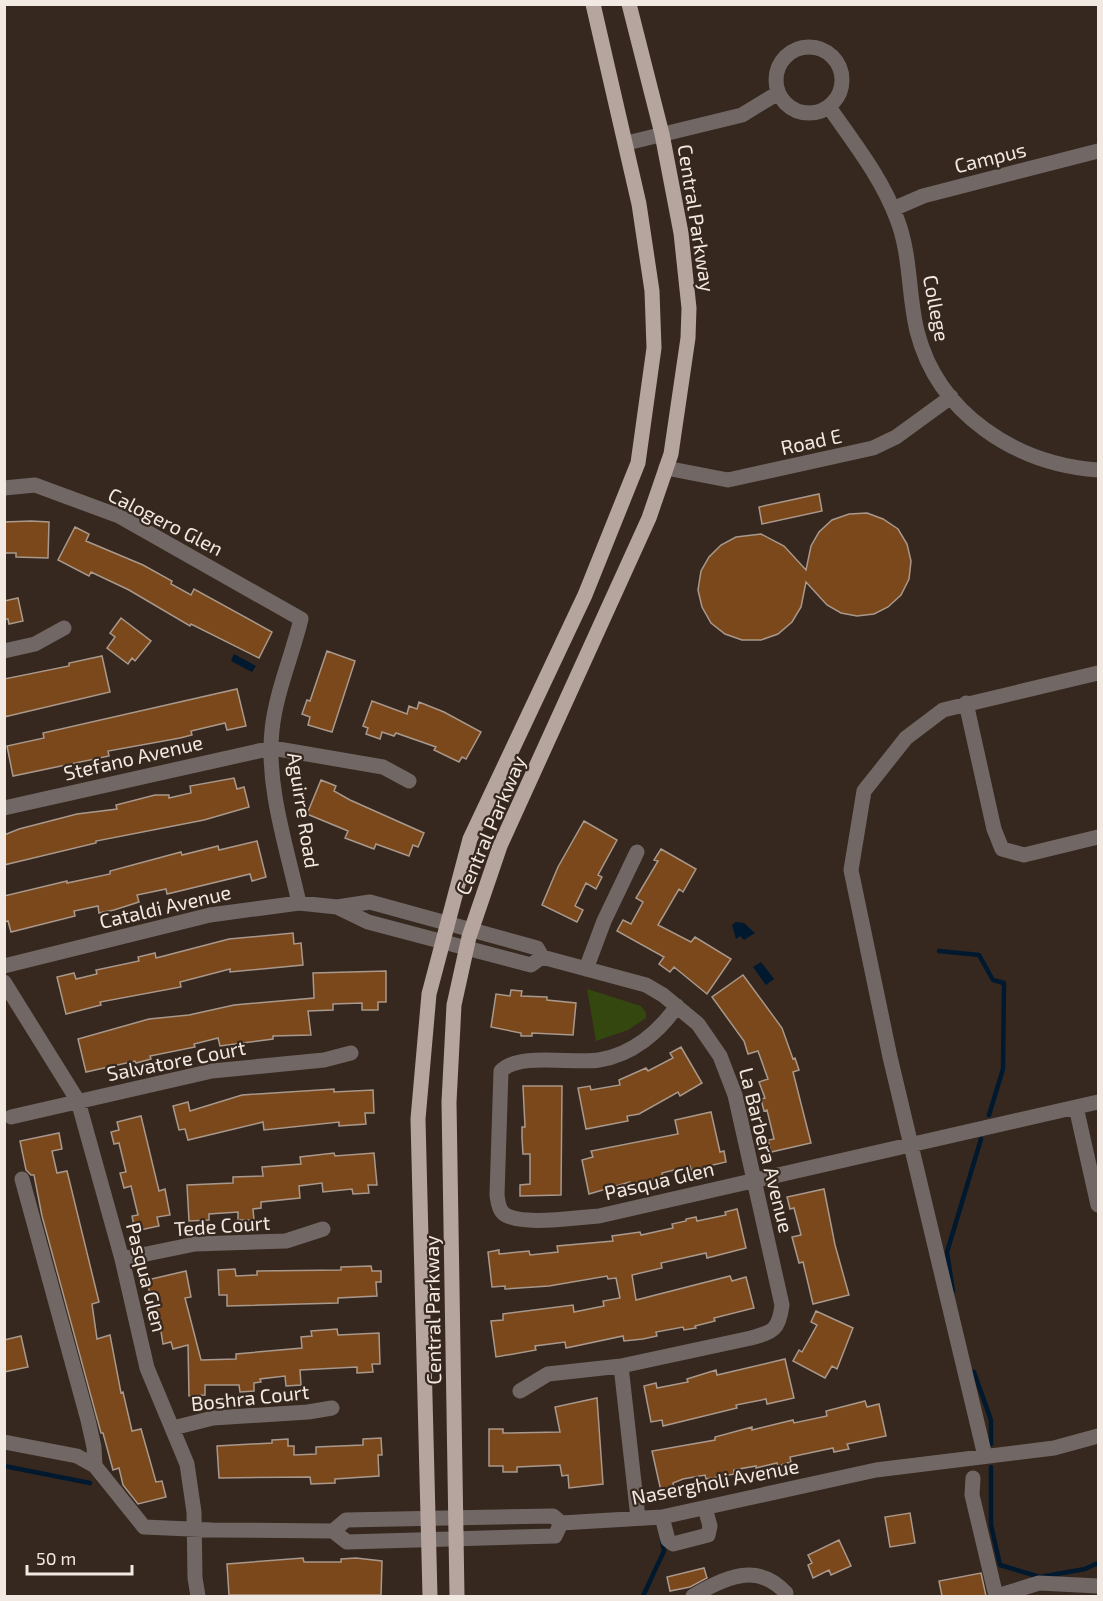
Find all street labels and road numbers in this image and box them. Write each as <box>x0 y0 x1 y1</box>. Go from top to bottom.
street label: Campus <box>952 137 1028 177</box>
street label: Central Parkway <box>673 142 721 294</box>
street label: College <box>919 273 955 343</box>
street label: Road E <box>778 423 844 459</box>
street label: Calogero Glen <box>104 482 228 560</box>
street label: Stefano Avenue <box>61 729 205 785</box>
street label: Aguirre Road <box>283 750 325 870</box>
street label: Central Parkway <box>450 751 530 898</box>
street label: Cataldi Avenue <box>97 879 233 933</box>
street label: Salvatore Court <box>105 1035 248 1085</box>
street label: La Barbera Avenue <box>735 1065 799 1235</box>
street label: Pasqua Glen <box>602 1156 716 1204</box>
street label: Tede Court <box>173 1210 271 1240</box>
street label: Pasqua Glen <box>122 1220 172 1334</box>
street label: Central Parkway <box>419 1235 445 1385</box>
street label: Boshra Court <box>190 1379 311 1415</box>
street label: Nasergholi Avenue <box>629 1453 801 1509</box>

